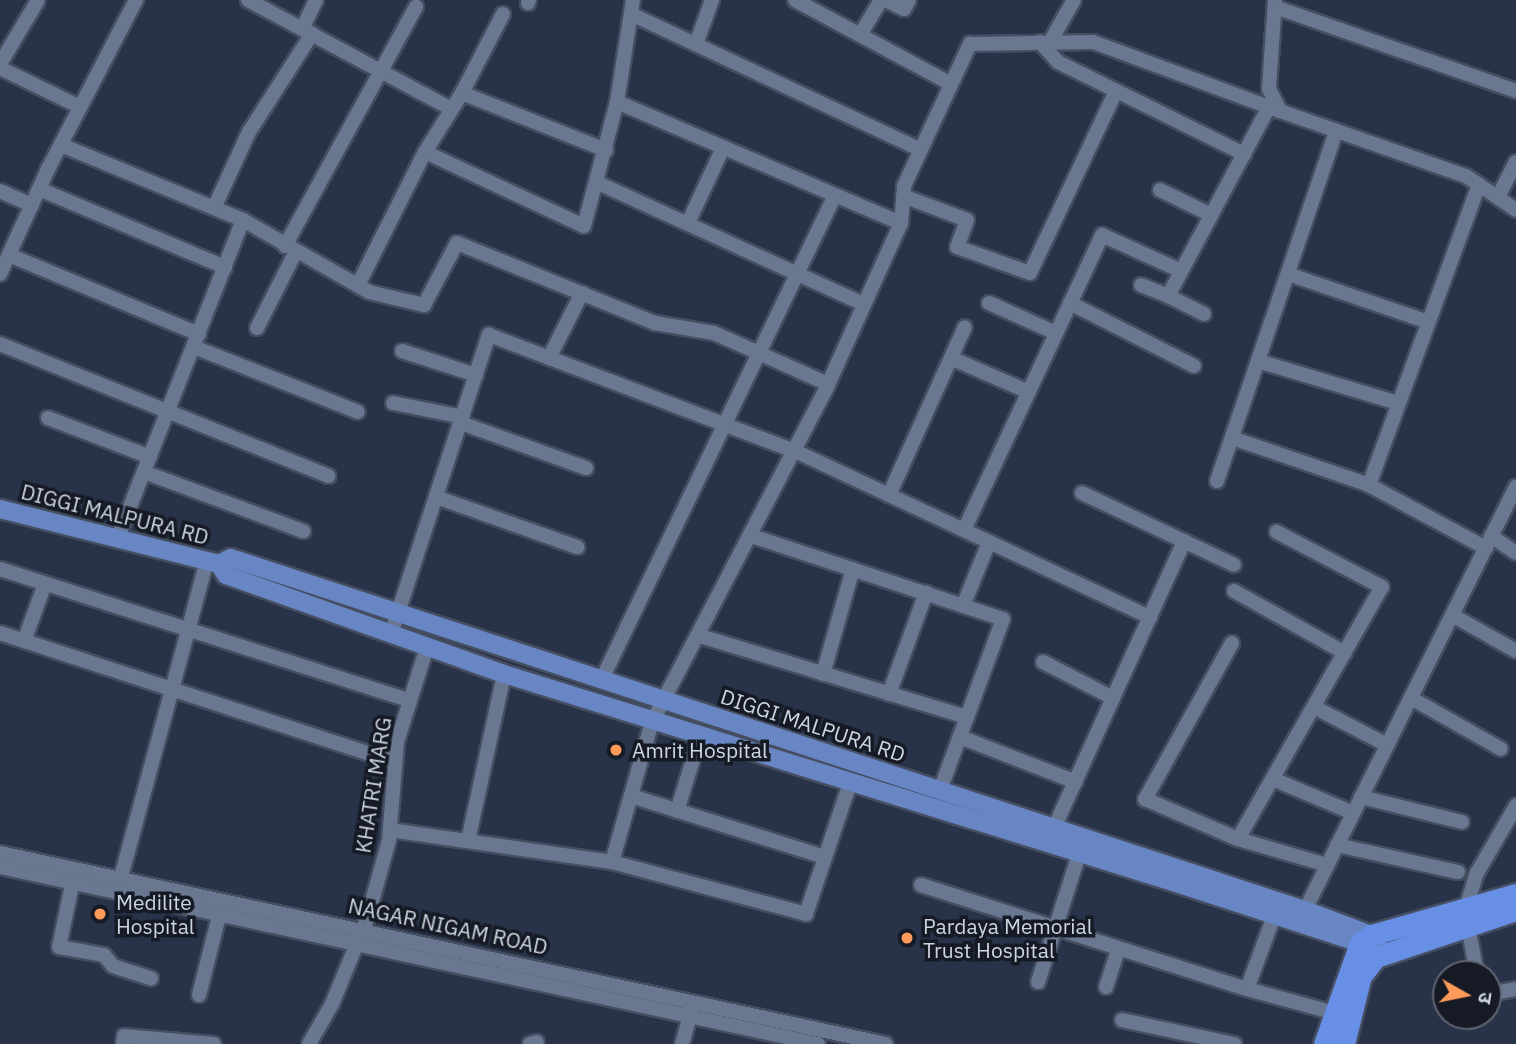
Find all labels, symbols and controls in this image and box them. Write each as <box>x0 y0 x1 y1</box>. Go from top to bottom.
street label: DIGGI MALPURA RD <box>19 478 211 550</box>
street label: DIGGI MALPURA RD <box>718 683 908 767</box>
street label: KHATRI MARG <box>350 715 396 855</box>
place label: Amrit Hospital <box>632 737 768 763</box>
marker: Amrit Hospital <box>606 740 626 760</box>
place label: Medilite Hospital <box>116 889 195 939</box>
street label: NAGAR NIGAM ROAD <box>346 893 550 959</box>
marker: Medilite Hospital <box>90 904 110 924</box>
place label: Pardaya Memorial Trust Hospital <box>923 913 1093 963</box>
marker: Pardaya Memorial Trust Hospital <box>897 928 917 948</box>
north arrow <box>1432 960 1502 1030</box>
text: उ <box>1473 991 1498 1005</box>

